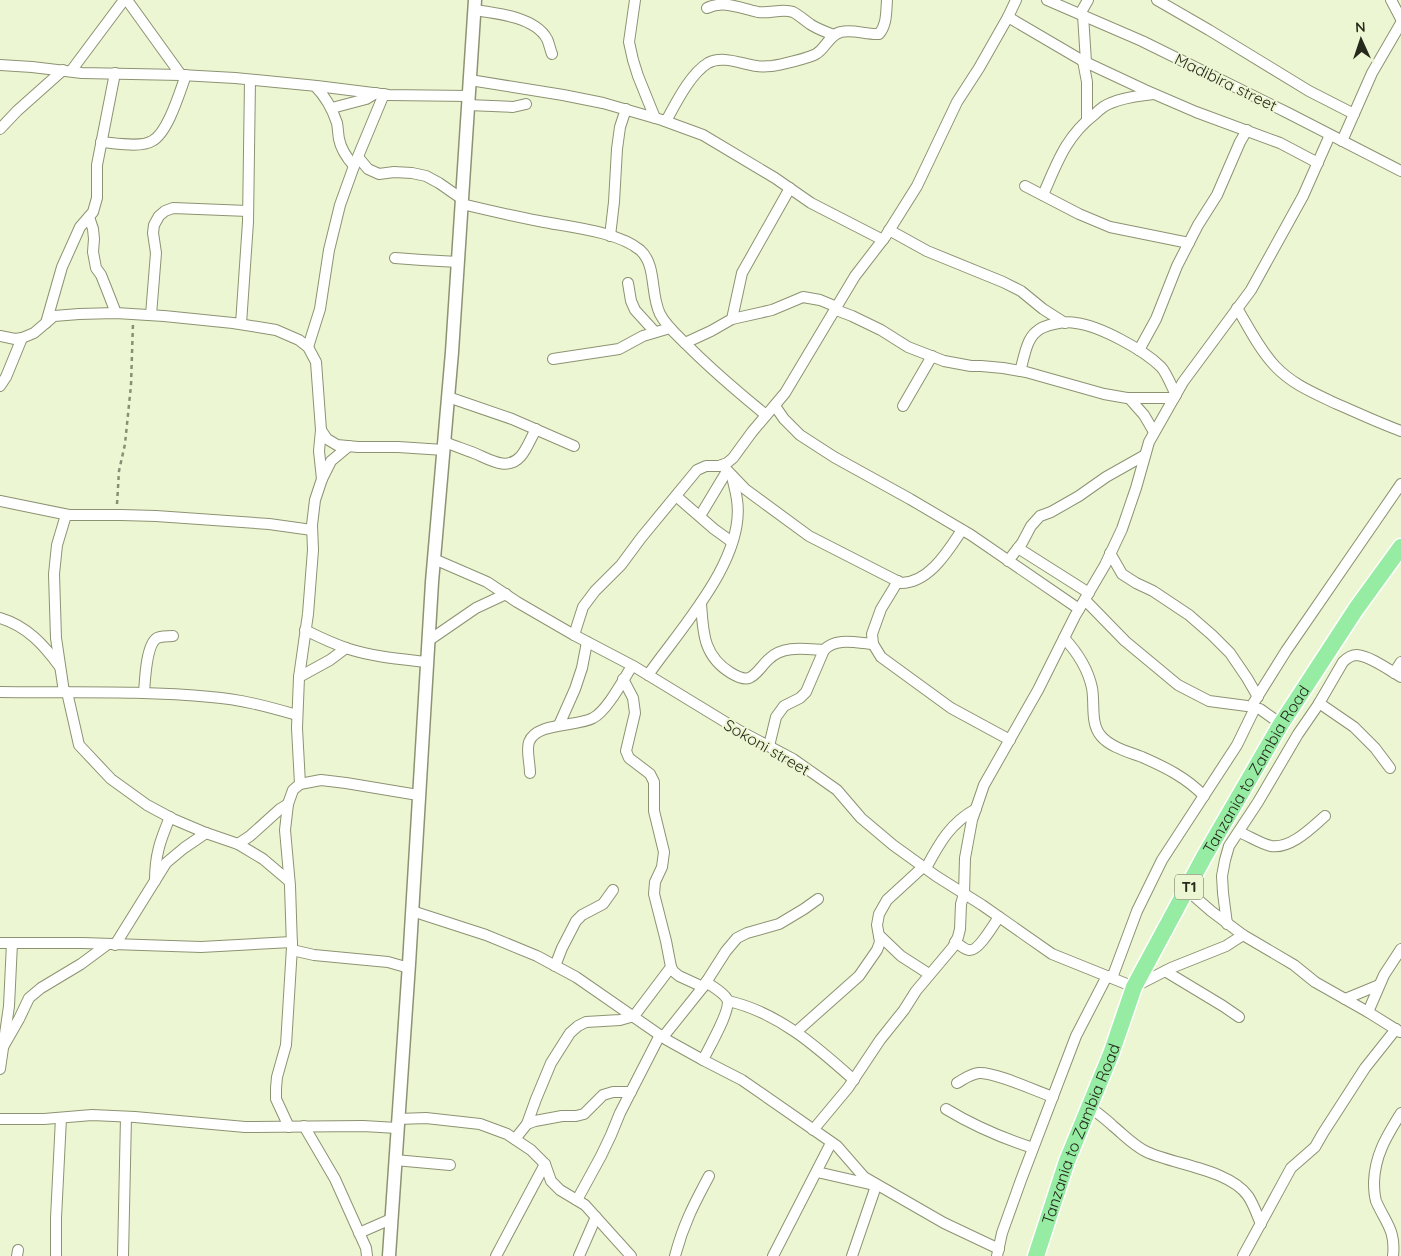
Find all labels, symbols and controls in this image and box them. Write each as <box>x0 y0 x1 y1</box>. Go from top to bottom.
north arrow <box>1336 15 1386 65</box>
text: N <box>1355 18 1366 36</box>
street label: Madibira street <box>1172 49 1280 115</box>
street label: Tanzania to Zambia Road <box>1198 681 1314 857</box>
street label: Sokoni street <box>721 714 813 780</box>
road number: T1 <box>1175 874 1203 900</box>
street label: Tanzania to Zambia Road <box>1037 1041 1124 1227</box>

